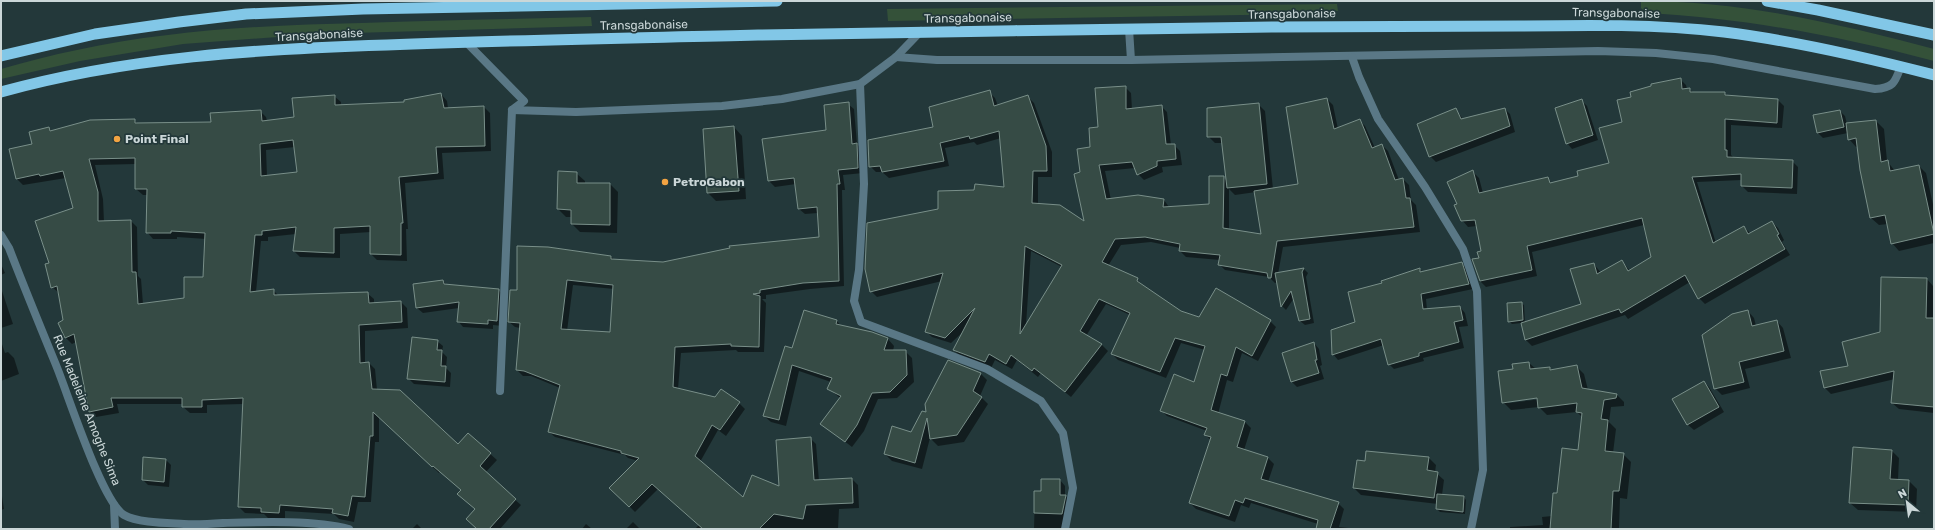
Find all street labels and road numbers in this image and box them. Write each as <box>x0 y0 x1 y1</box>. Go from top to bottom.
street label: Transgabonaise <box>1572 5 1660 21</box>
street label: Transgabonaise <box>1248 6 1336 22</box>
street label: Transgabonaise <box>924 10 1012 26</box>
street label: Transgabonaise <box>600 17 688 33</box>
street label: Transgabonaise <box>275 26 364 44</box>
street label: Rue Madeleine Amoghe Sima <box>50 333 124 487</box>

